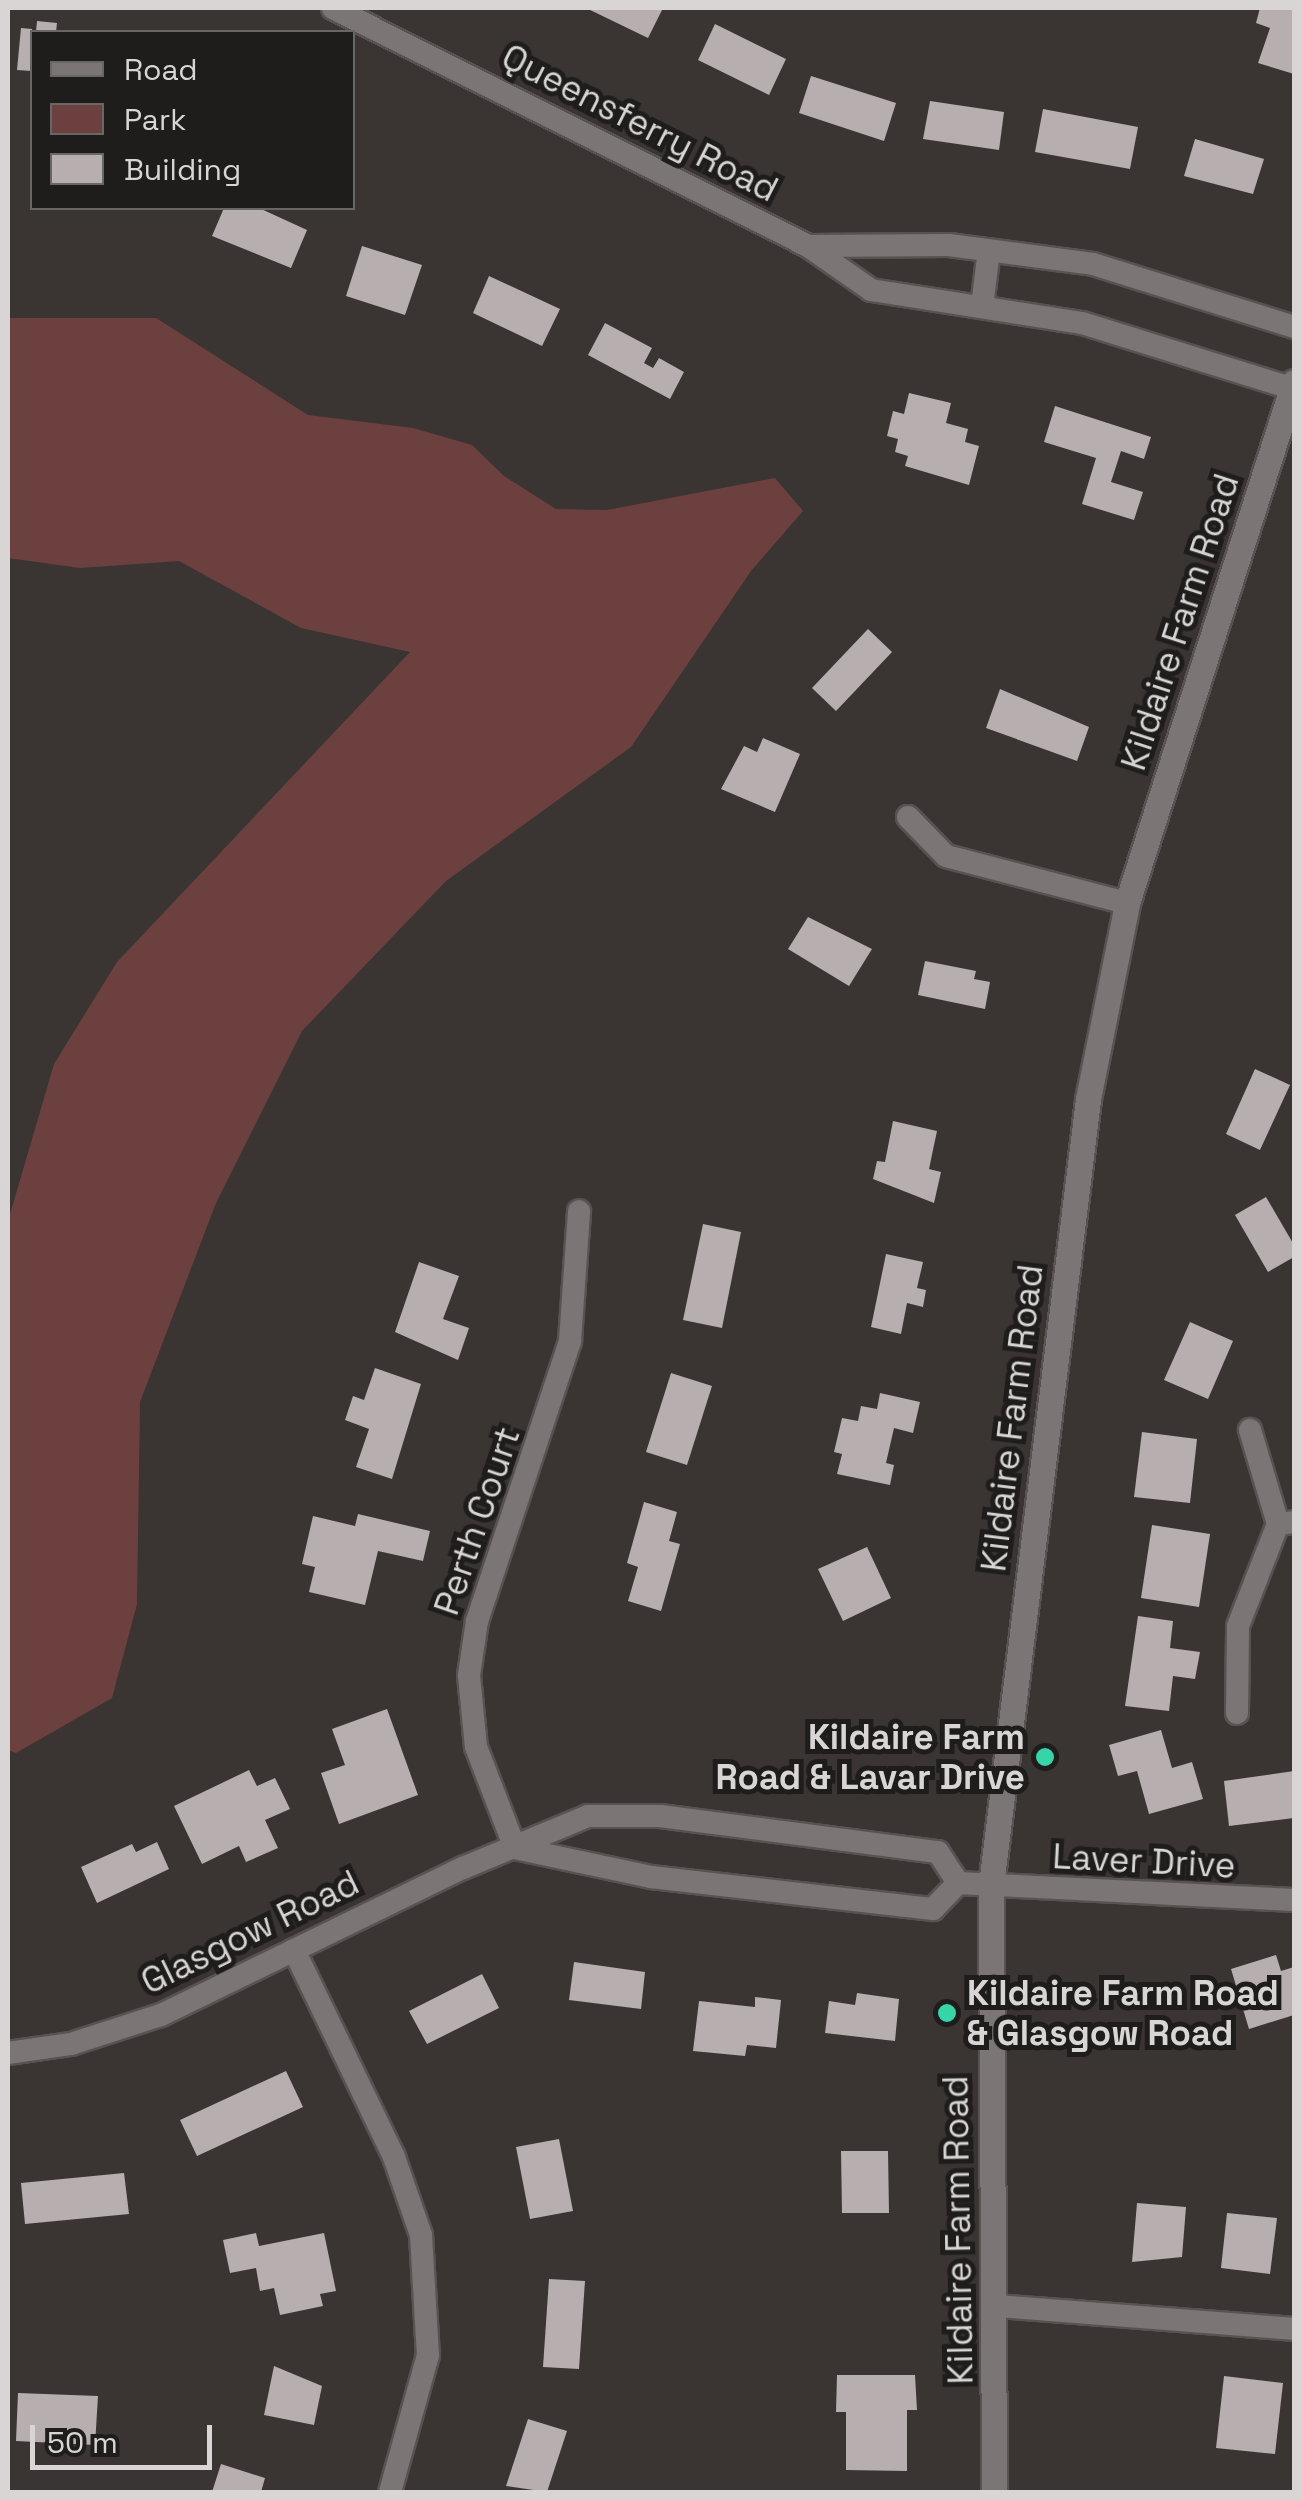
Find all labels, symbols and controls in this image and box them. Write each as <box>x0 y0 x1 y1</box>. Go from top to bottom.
legend <box>30 30 355 210</box>
street label: Queensferry Road <box>495 35 785 211</box>
text: Road <box>124 50 198 89</box>
text: Park <box>124 100 186 139</box>
text: Building <box>124 150 241 189</box>
street label: Kildaire Farm Road <box>1112 469 1248 775</box>
street label: Kildaire Farm Road <box>972 1262 1052 1574</box>
street label: Perth Court <box>425 1422 529 1620</box>
place label: Kildaire Farm Road & Lavar Drive <box>715 1716 1025 1798</box>
marker: Kildaire Farm Road & Lavar Drive <box>1034 1746 1056 1768</box>
street label: Laver Drive <box>1051 1835 1237 1887</box>
street label: Glasgow Road <box>134 1861 366 2003</box>
place label: Kildaire Farm Road & Glasgow Road <box>967 1972 1279 2054</box>
marker: Kildaire Farm Road & Glasgow Road <box>936 2002 958 2024</box>
street label: Kildaire Farm Road <box>934 2075 982 2385</box>
scale bar <box>35 2405 218 2467</box>
text: 50 m <box>47 2423 118 2462</box>

